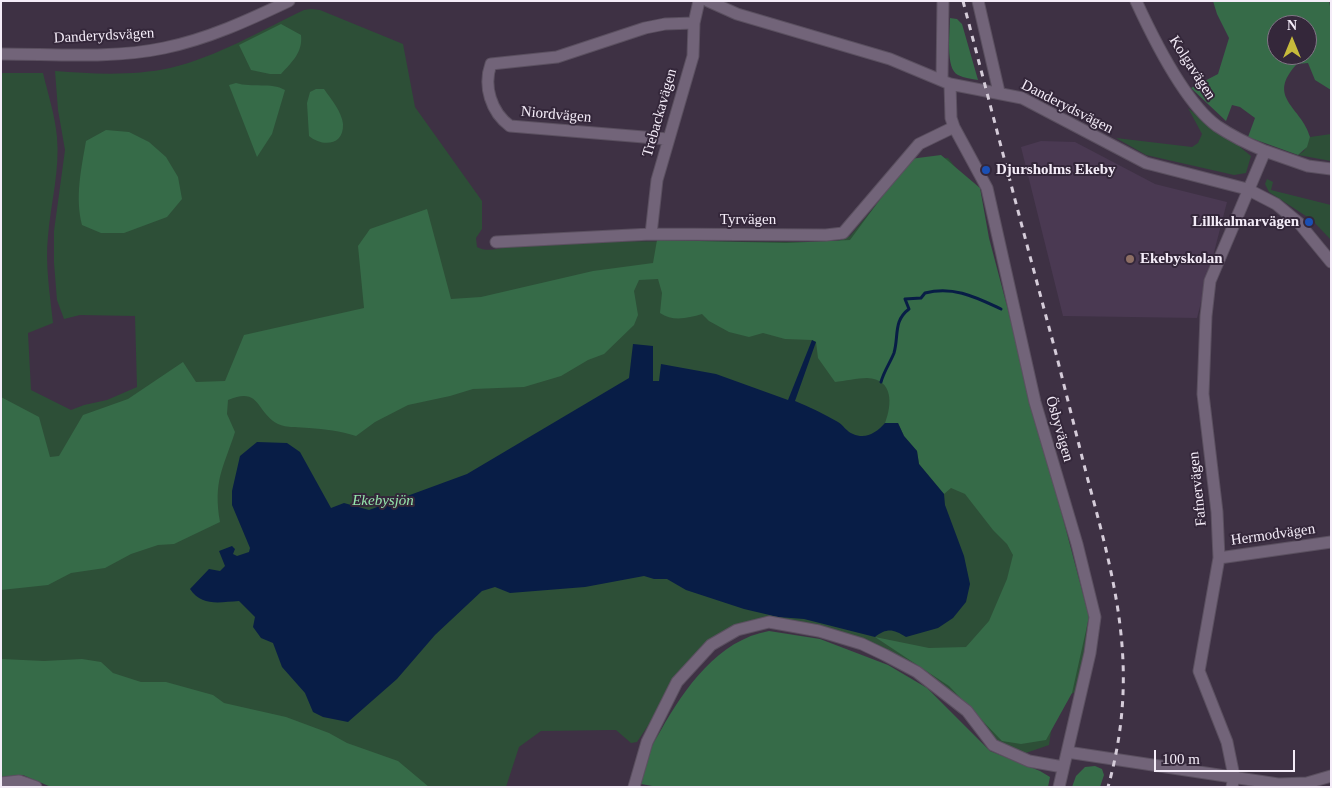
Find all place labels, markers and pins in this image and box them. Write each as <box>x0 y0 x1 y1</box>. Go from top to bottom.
place label: Djursholms Ekeby <box>996 161 1116 179</box>
marker: Djursholms Ekeby <box>980 164 992 176</box>
place label: Lillkalmarvägen <box>1192 213 1299 231</box>
marker: Lillkalmarvägen <box>1303 216 1315 228</box>
place label: Ekebyskolan <box>1140 250 1223 268</box>
marker: Ekebyskolan <box>1124 253 1136 265</box>

